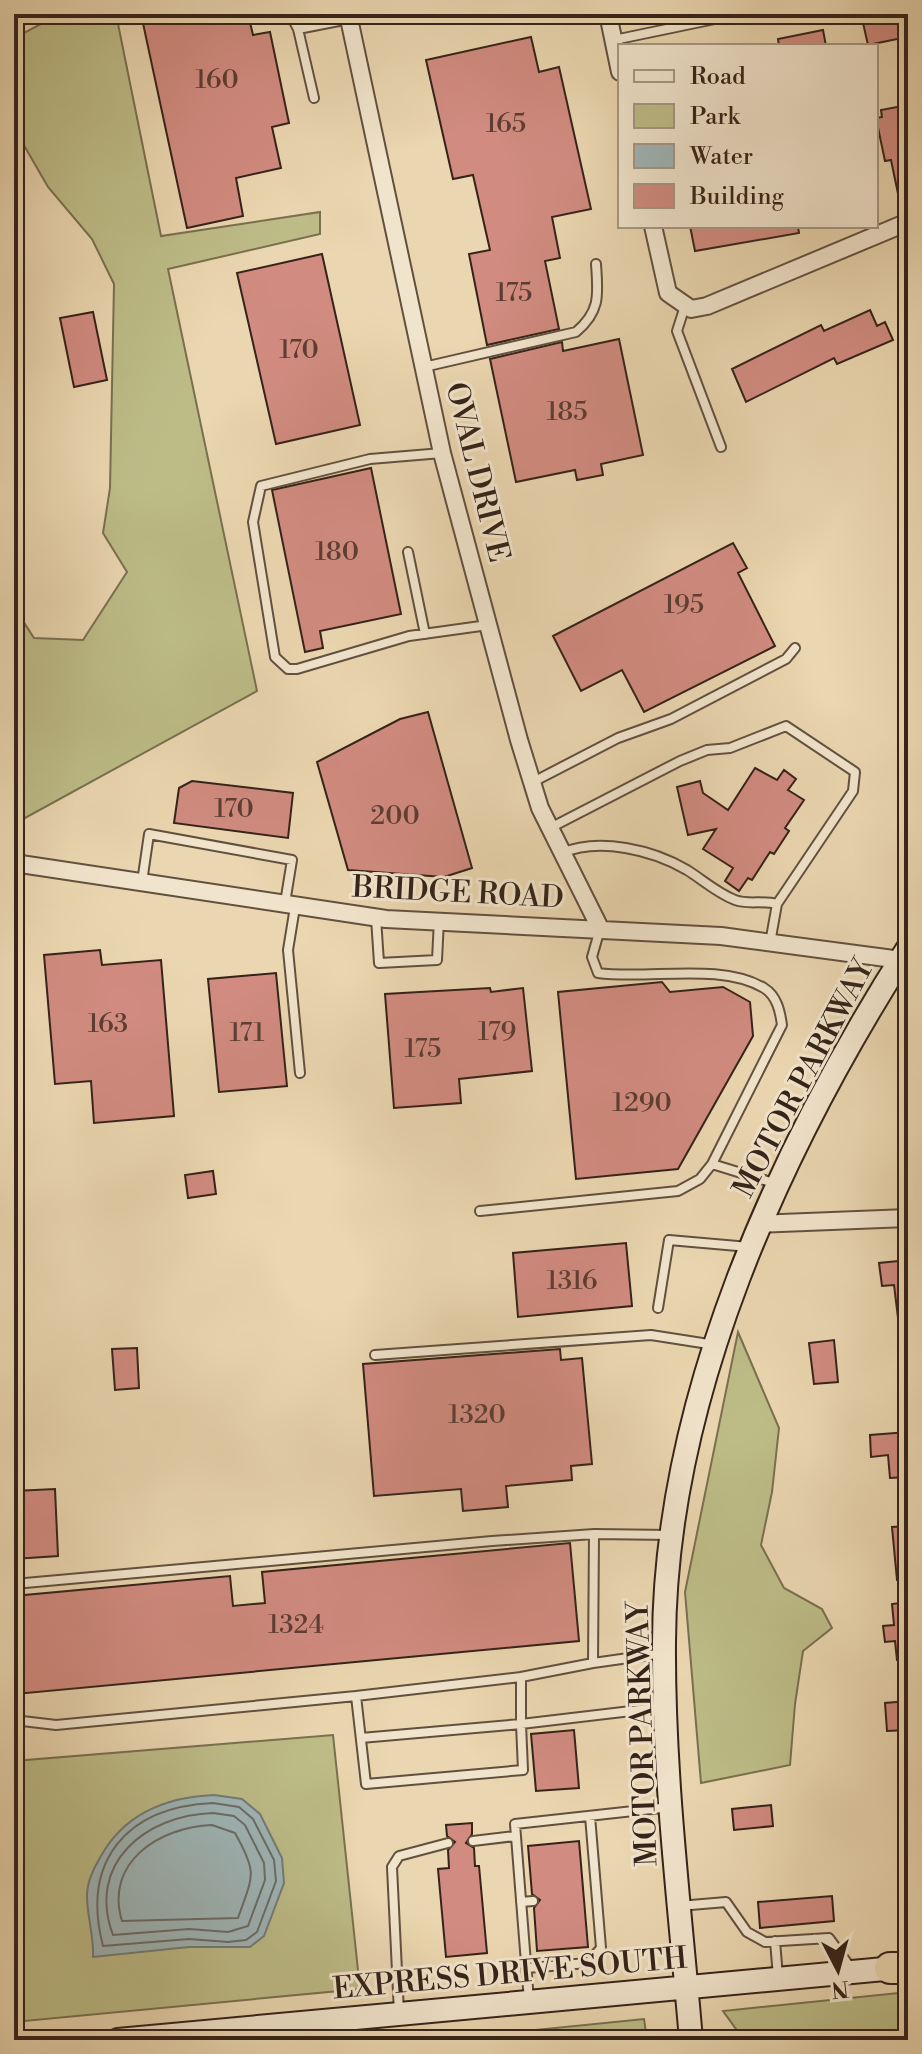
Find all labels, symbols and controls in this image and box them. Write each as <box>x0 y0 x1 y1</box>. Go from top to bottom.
legend <box>618 44 878 228</box>
text: Road <box>690 62 746 92</box>
house number: 160 <box>195 64 239 96</box>
text: Park <box>690 102 741 132</box>
house number: 165 <box>486 108 526 140</box>
text: Water <box>689 142 753 172</box>
text: Building <box>689 182 784 212</box>
house number: 175 <box>496 277 532 309</box>
house number: 170 <box>279 334 319 366</box>
street label: OVAL DRIVE <box>436 379 518 566</box>
house number: 185 <box>547 396 587 428</box>
house number: 180 <box>315 536 359 568</box>
house number: 195 <box>664 589 704 621</box>
house number: 170 <box>214 793 254 825</box>
house number: 200 <box>370 800 420 832</box>
street label: BRIDGE ROAD <box>350 868 565 918</box>
street label: MOTOR PARKWAY <box>725 952 883 1204</box>
house number: 163 <box>88 1008 128 1040</box>
house number: 179 <box>478 1016 516 1048</box>
house number: 171 <box>229 1017 265 1049</box>
house number: 175 <box>405 1033 441 1065</box>
house number: 1290 <box>612 1087 672 1119</box>
house number: 1316 <box>547 1265 597 1297</box>
house number: 1320 <box>448 1399 506 1431</box>
street label: MOTOR PARKWAY <box>619 1600 667 1867</box>
house number: 1324 <box>268 1609 324 1641</box>
north arrow <box>798 1930 878 2010</box>
street label: EXPRESS DRIVE SOUTH <box>331 1940 689 2008</box>
text: N <box>829 1974 850 2003</box>

